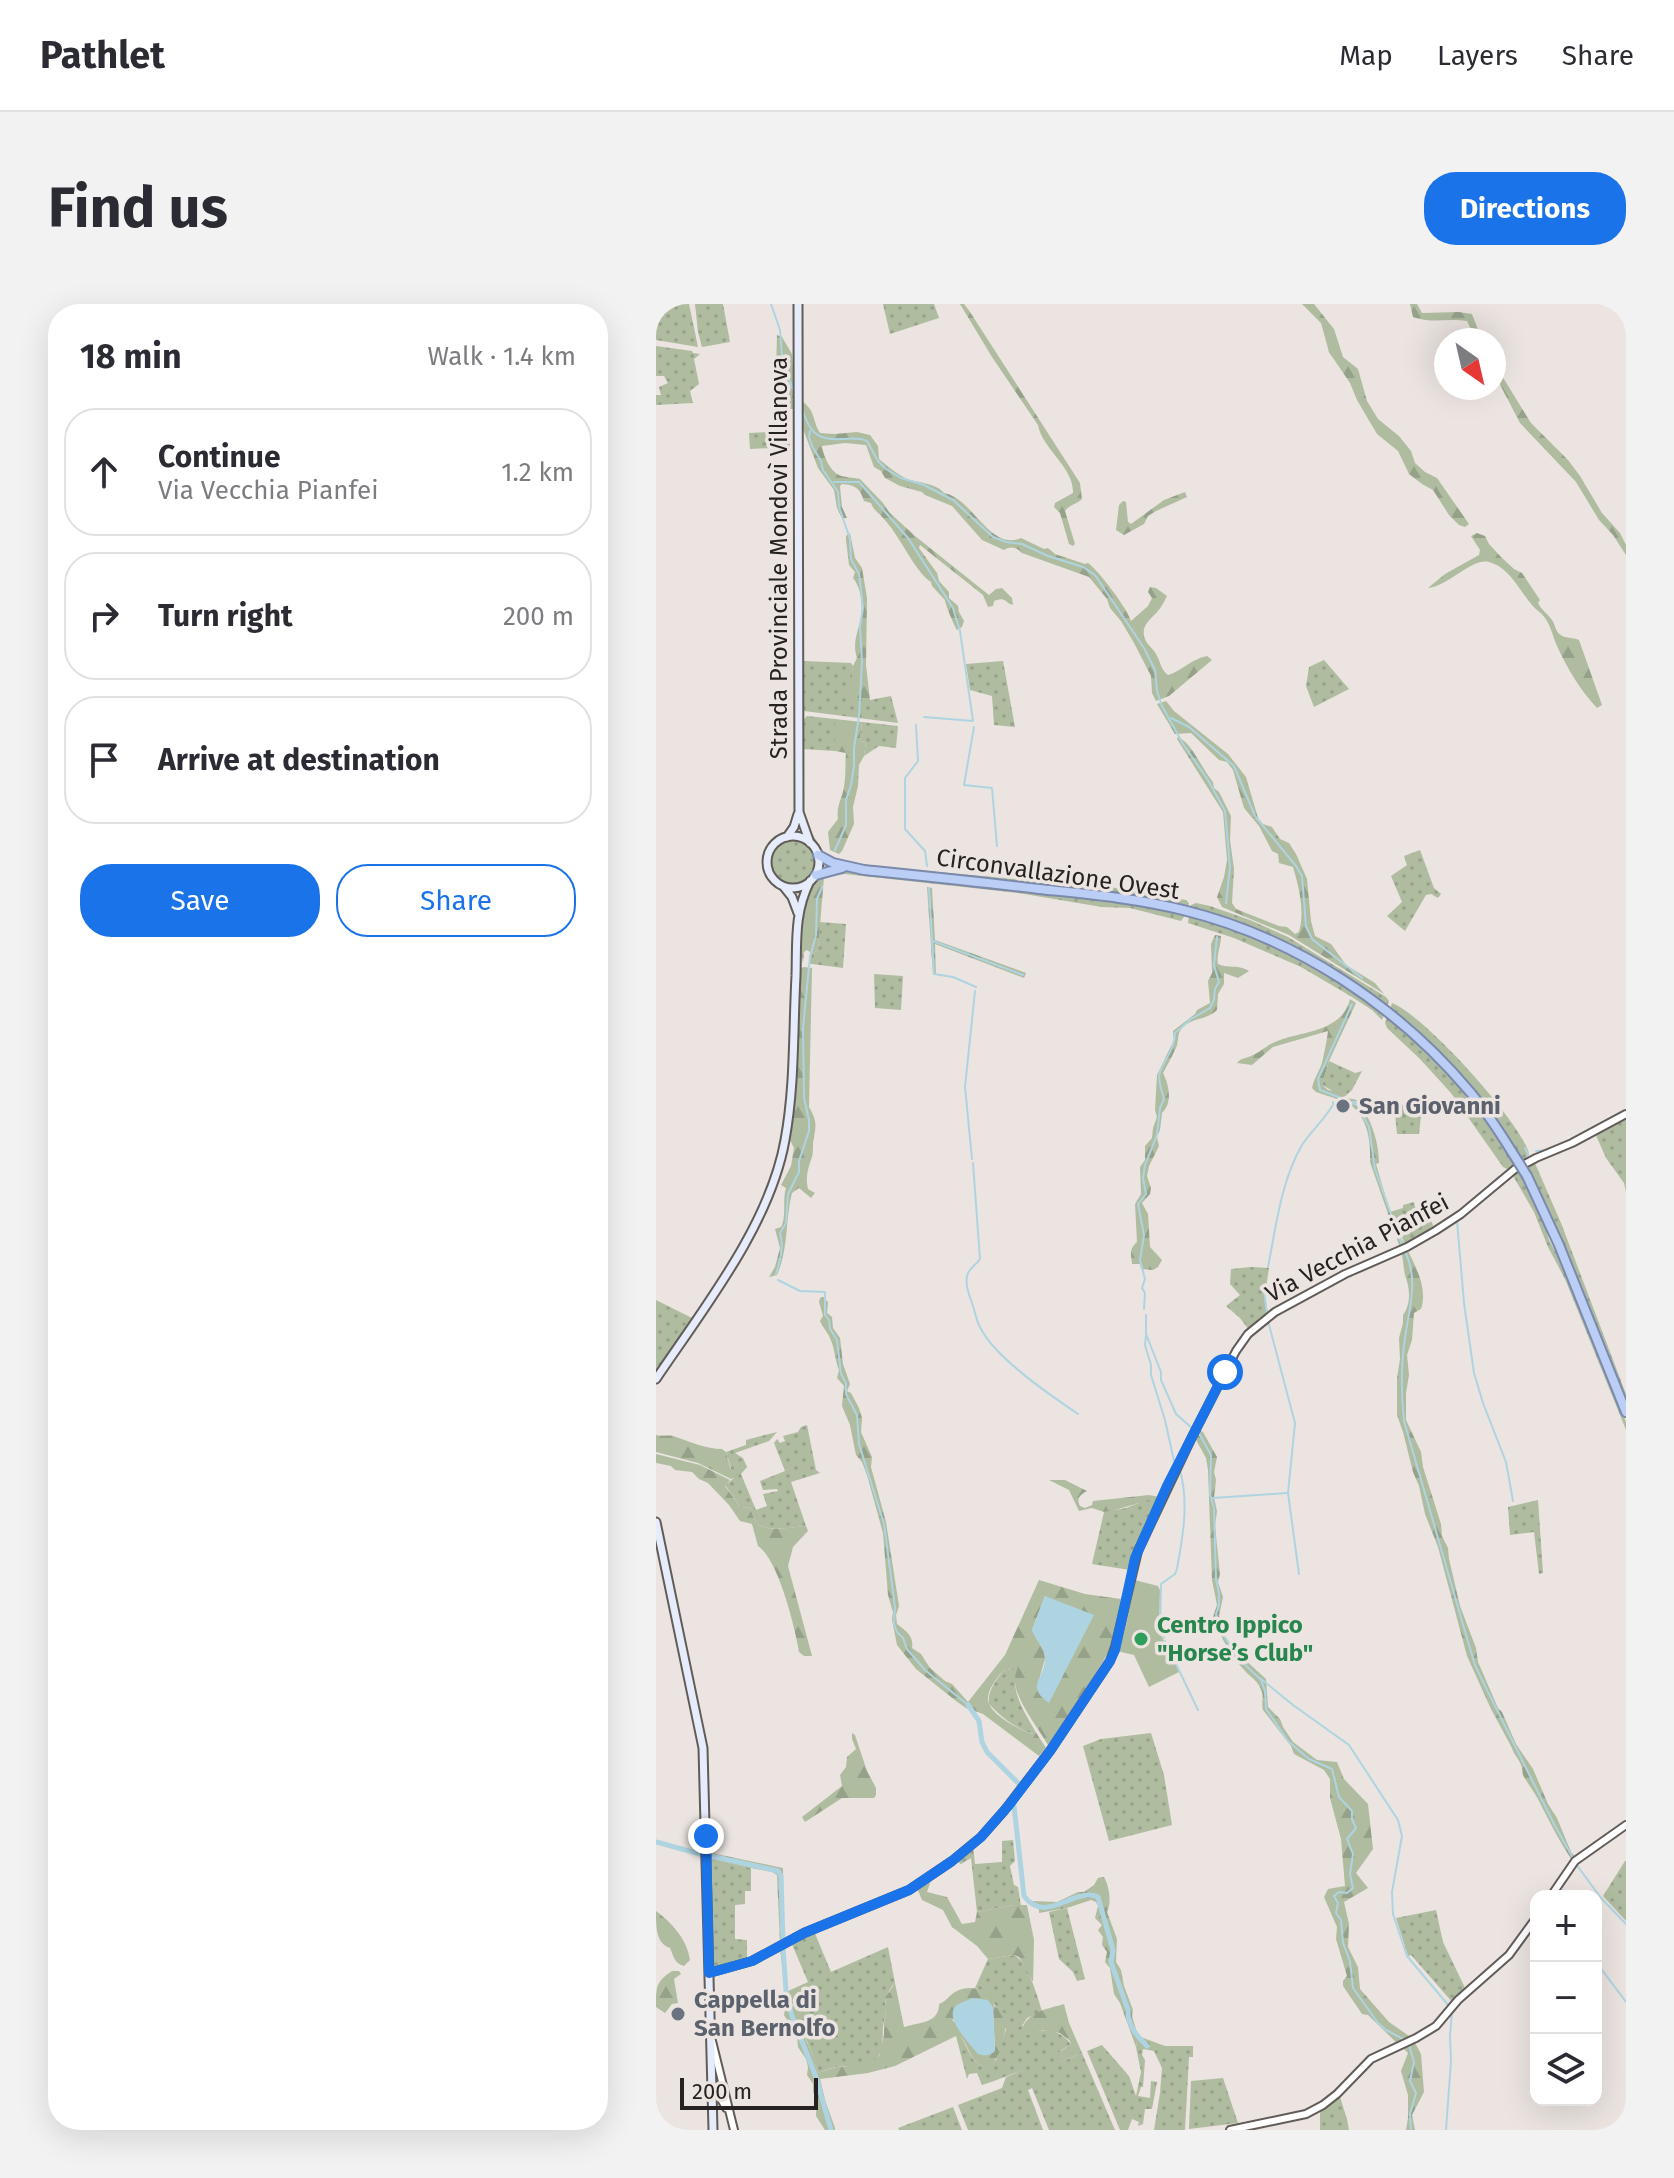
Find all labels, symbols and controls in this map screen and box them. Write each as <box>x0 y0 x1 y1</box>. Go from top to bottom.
text: Pathlet <box>40 32 165 78</box>
text: Map <box>1339 39 1393 72</box>
text: Layers <box>1437 39 1518 72</box>
text: Share <box>1562 39 1634 72</box>
button: Directions <box>1424 172 1626 245</box>
text: Find us <box>48 175 228 242</box>
north arrow <box>1434 328 1506 400</box>
text: 18 min <box>80 336 182 377</box>
text: Walk · 1.4 km <box>428 341 576 372</box>
street label: Strada Provinciale Mondovì Villanova <box>765 357 793 759</box>
text: Continue <box>158 439 281 475</box>
icon: ahead <box>82 450 126 494</box>
text: 1.2 km <box>501 457 574 488</box>
text: Via Vecchia Pianfei <box>158 475 379 506</box>
icon: right <box>82 594 126 638</box>
text: Turn right <box>158 598 293 634</box>
text: 200 m <box>503 601 574 632</box>
icon: arrive <box>82 738 126 782</box>
text: Arrive at destination <box>158 742 440 778</box>
street label: Circonvallazione Ovest <box>935 843 1182 905</box>
button: Save <box>80 864 320 937</box>
button: Share <box>336 864 576 937</box>
place label: San Giovanni <box>1359 1092 1501 1120</box>
marker: San Giovanni <box>1334 1097 1352 1115</box>
street label: Via Vecchia Pianfei <box>1261 1188 1453 1308</box>
route start <box>1207 1354 1243 1390</box>
place label: Centro Ippico "Horse’s Club" <box>1157 1611 1313 1667</box>
marker: Centro Ippico "Horse’s Club" <box>1132 1630 1150 1648</box>
route end <box>688 1818 724 1854</box>
map controls <box>1530 1890 1602 2106</box>
button: + <box>1530 1890 1602 1962</box>
button: − <box>1530 1962 1602 2034</box>
place label: Cappella di San Bernolfo <box>694 1986 835 2042</box>
marker: Cappella di San Bernolfo <box>669 2005 687 2023</box>
button: layers <box>1530 2034 1602 2106</box>
scale bar <box>680 2074 818 2110</box>
text: 200 m <box>692 2078 752 2105</box>

